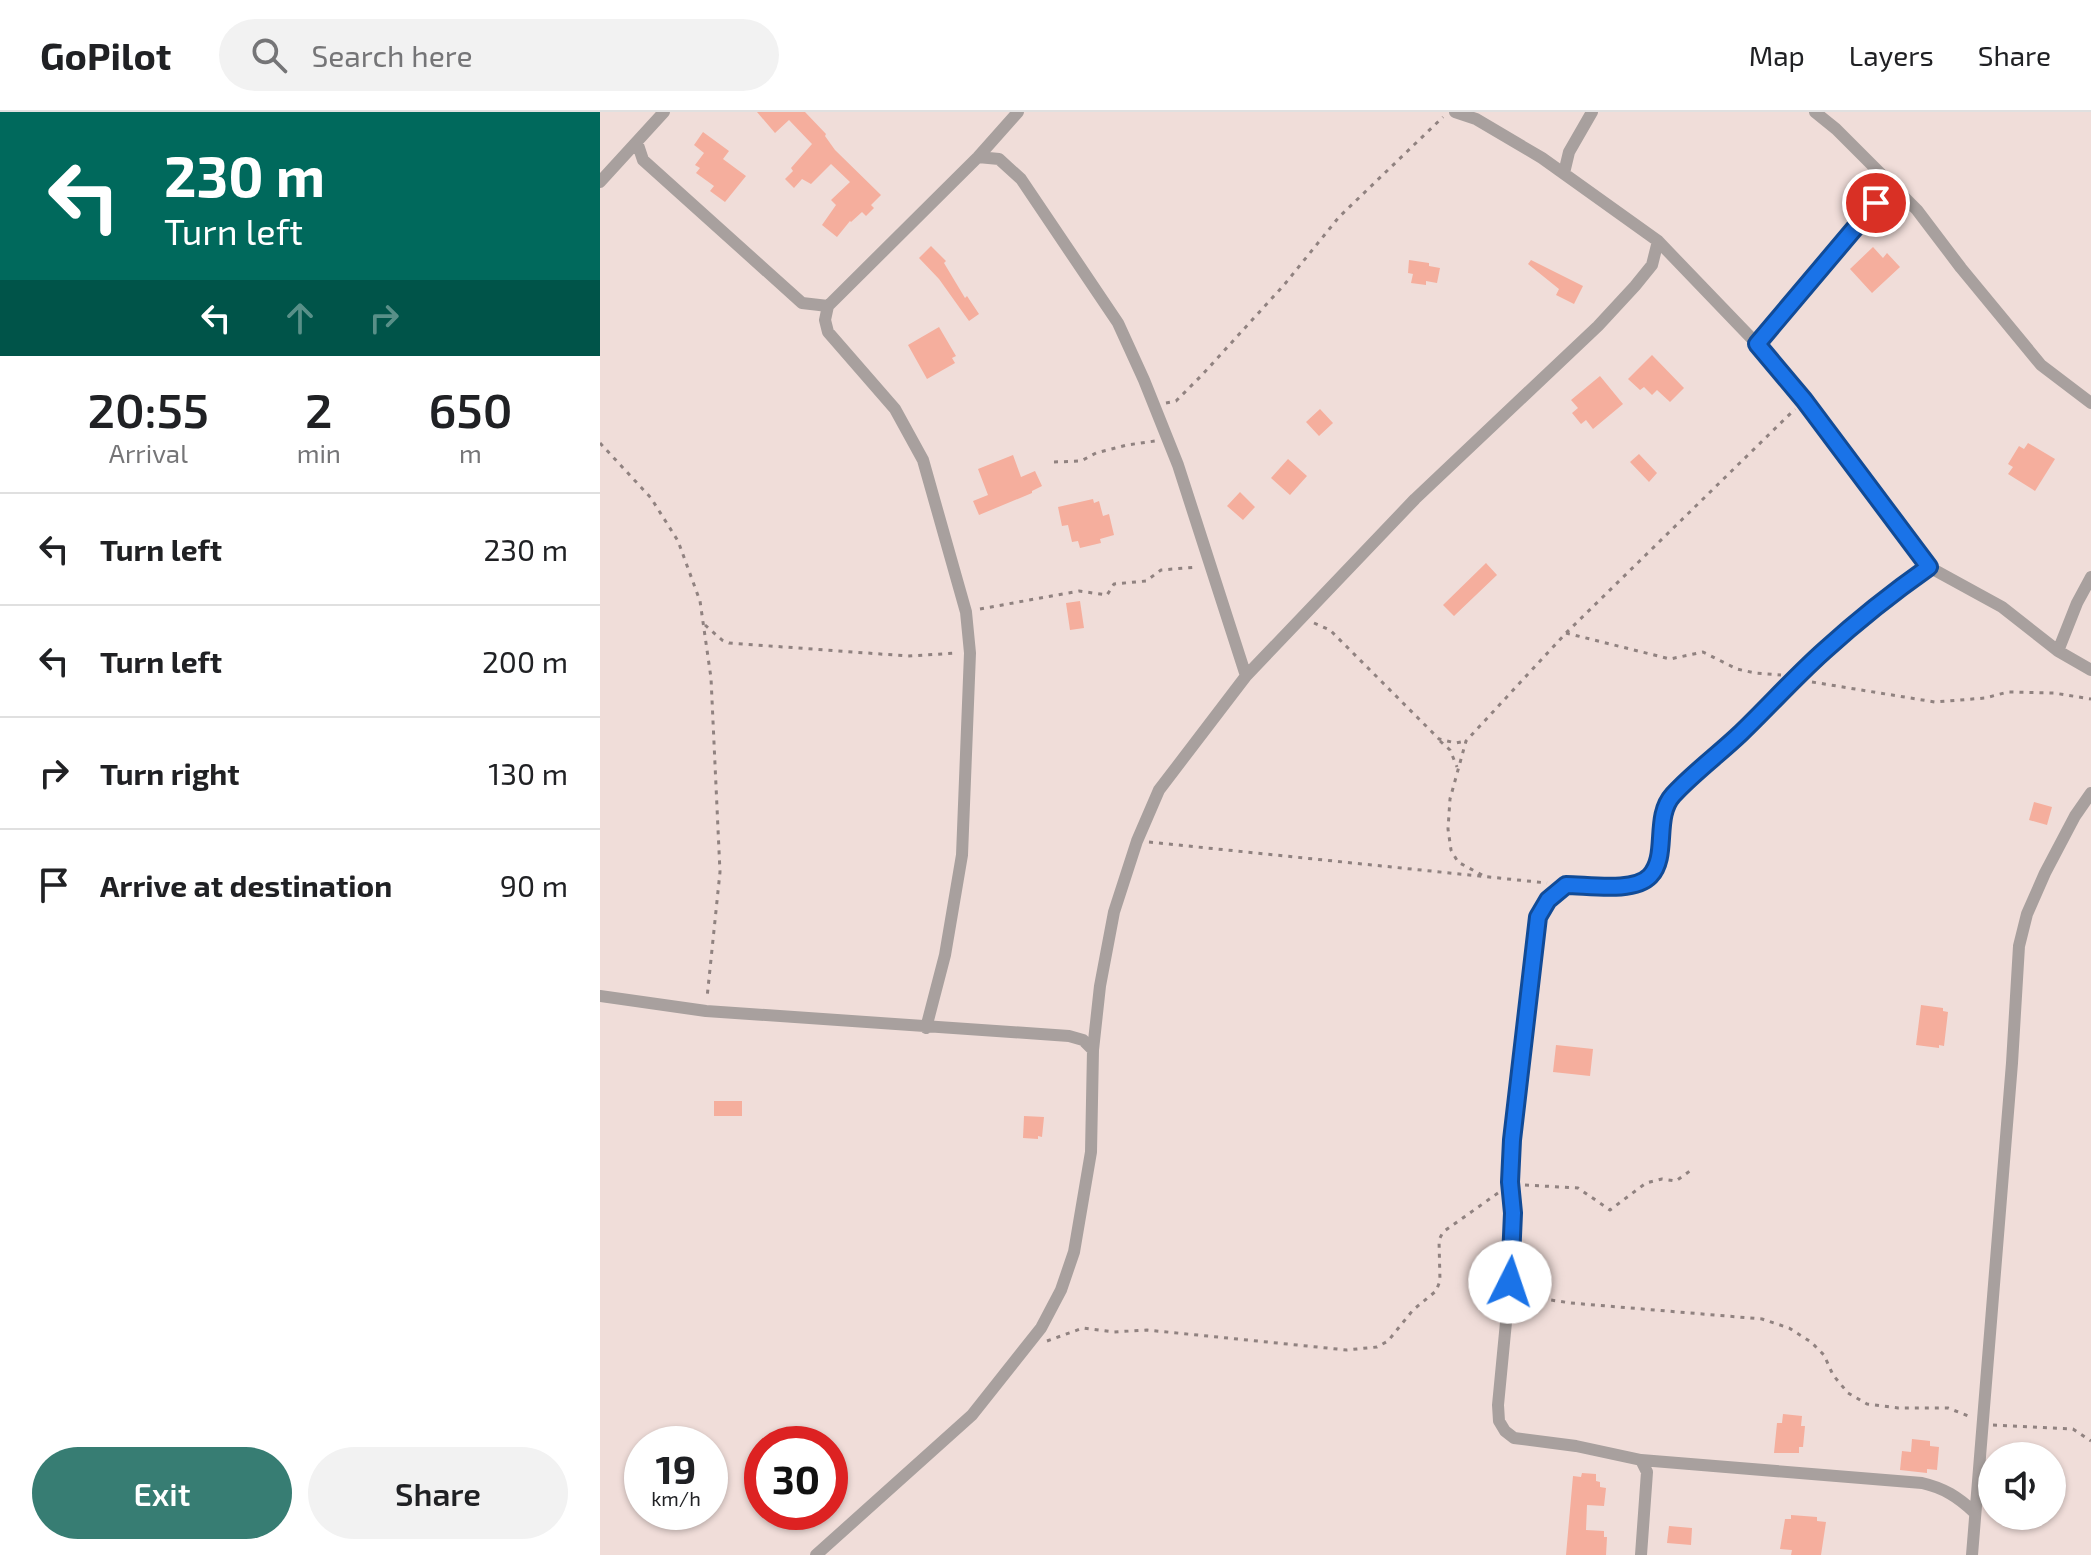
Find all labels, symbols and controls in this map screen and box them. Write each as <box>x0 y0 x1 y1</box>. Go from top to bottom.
search box <box>219 19 779 91</box>
text: GoPilot <box>40 32 171 78</box>
icon: search <box>247 33 291 77</box>
text: Search here <box>311 37 473 73</box>
text: Map <box>1749 38 1805 72</box>
text: Layers <box>1849 38 1934 72</box>
text: Share <box>1978 38 2051 72</box>
text: 230 m <box>164 141 325 208</box>
icon: left <box>32 144 136 248</box>
pin <box>1842 169 1910 237</box>
icon: arrive <box>1854 181 1898 225</box>
text: Turn left <box>164 209 303 252</box>
icon: left <box>194 296 238 340</box>
icon: ahead <box>278 296 322 340</box>
icon: right <box>362 296 406 340</box>
text: 20:55 <box>88 380 209 438</box>
text: 2 <box>305 380 333 438</box>
text: 650 <box>429 380 512 438</box>
text: Arrival <box>109 437 188 468</box>
text: min <box>297 437 341 468</box>
text: m <box>459 437 482 468</box>
icon: left <box>32 527 76 571</box>
text: Turn left <box>100 531 222 567</box>
text: 230 m <box>483 531 568 567</box>
icon: left <box>32 639 76 683</box>
text: Turn left <box>100 643 222 679</box>
text: 200 m <box>482 643 568 679</box>
icon: right <box>32 751 76 795</box>
text: Turn right <box>100 755 240 791</box>
text: 130 m <box>488 755 568 791</box>
icon: arrive <box>32 863 76 907</box>
text: Arrive at destination <box>100 867 392 903</box>
text: 90 m <box>500 867 568 903</box>
position arrow <box>1468 1240 1552 1324</box>
speed limit sign: 30 <box>744 1426 848 1530</box>
map controls <box>1978 1442 2066 1530</box>
button: sound <box>1978 1442 2066 1530</box>
text: 19 <box>656 1444 696 1492</box>
button: Exit <box>32 1447 292 1539</box>
button: Share <box>308 1447 568 1539</box>
text: km/h <box>651 1486 701 1510</box>

